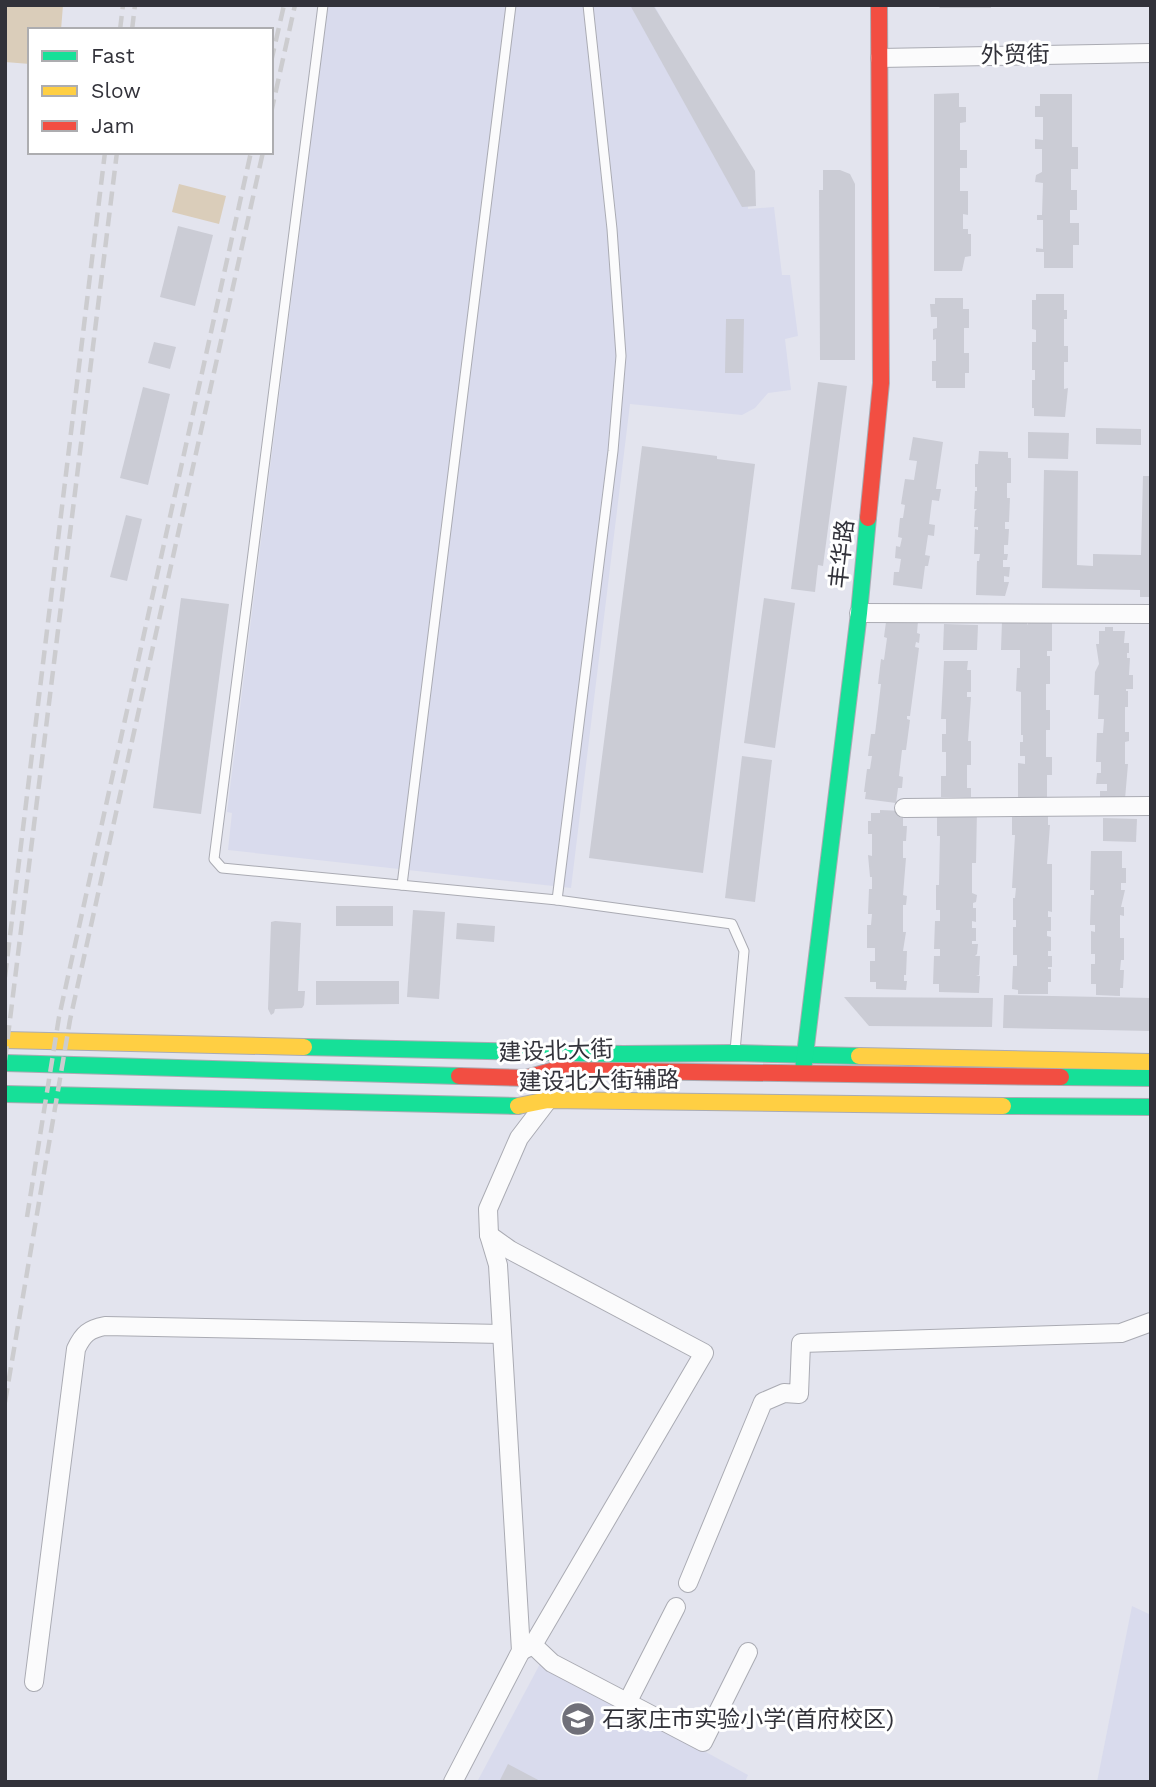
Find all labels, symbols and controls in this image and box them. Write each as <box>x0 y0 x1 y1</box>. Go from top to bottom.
legend <box>28 28 273 154</box>
street label: 外贸街 <box>980 41 1050 69</box>
text: Fast <box>91 43 135 68</box>
text: Slow <box>91 78 141 103</box>
text: Jam <box>91 113 134 138</box>
street label: 丰华路 <box>825 518 859 590</box>
street label: 建设北大街 <box>498 1036 614 1066</box>
street label: 建设北大街辅路 <box>518 1066 680 1096</box>
school or university icon: 石家庄市实验小学(首府校区) <box>559 1700 597 1738</box>
place label: 石家庄市实验小学(首府校区) <box>602 1706 894 1733</box>

